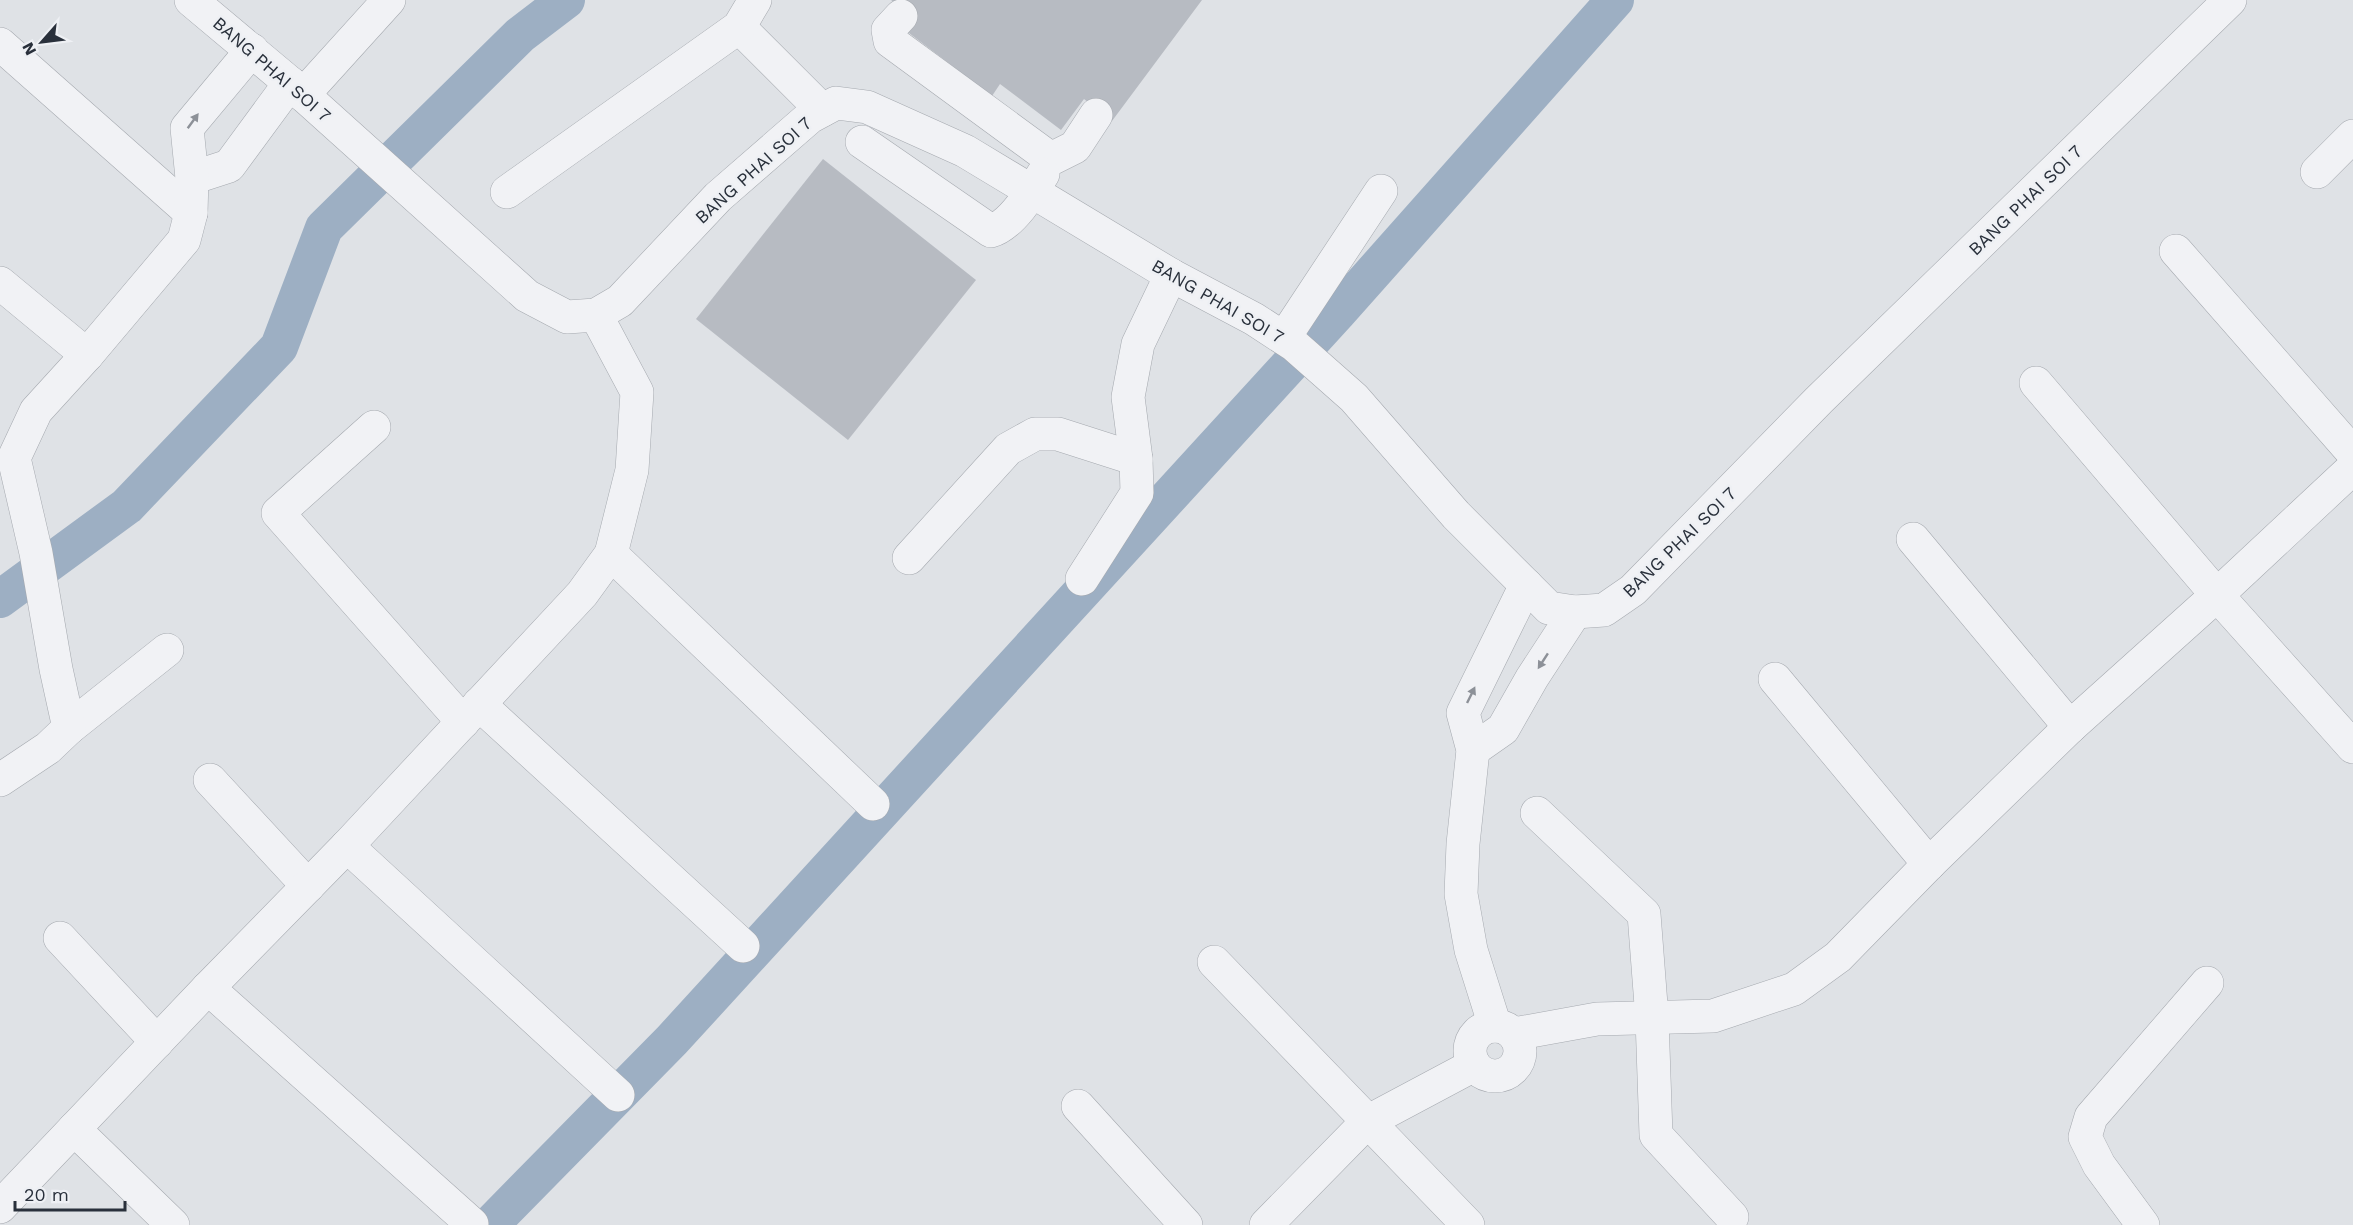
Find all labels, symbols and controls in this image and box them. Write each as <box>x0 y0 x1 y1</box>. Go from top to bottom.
north arrow <box>12 12 72 72</box>
street label: BANG PHAI SOI 7 <box>209 12 335 126</box>
text: N <box>18 39 40 59</box>
street label: BANG PHAI SOI 7 <box>691 112 815 228</box>
one-way arrow <box>187 114 199 130</box>
street label: BANG PHAI SOI 7 <box>1964 141 2086 259</box>
street label: BANG PHAI SOI 7 <box>1148 255 1288 347</box>
street label: BANG PHAI SOI 7 <box>1618 483 1740 601</box>
one-way arrow <box>1538 653 1549 669</box>
one-way arrow <box>1467 686 1476 703</box>
scale bar <box>15 1174 124 1212</box>
text: 20 m <box>24 1184 69 1205</box>

